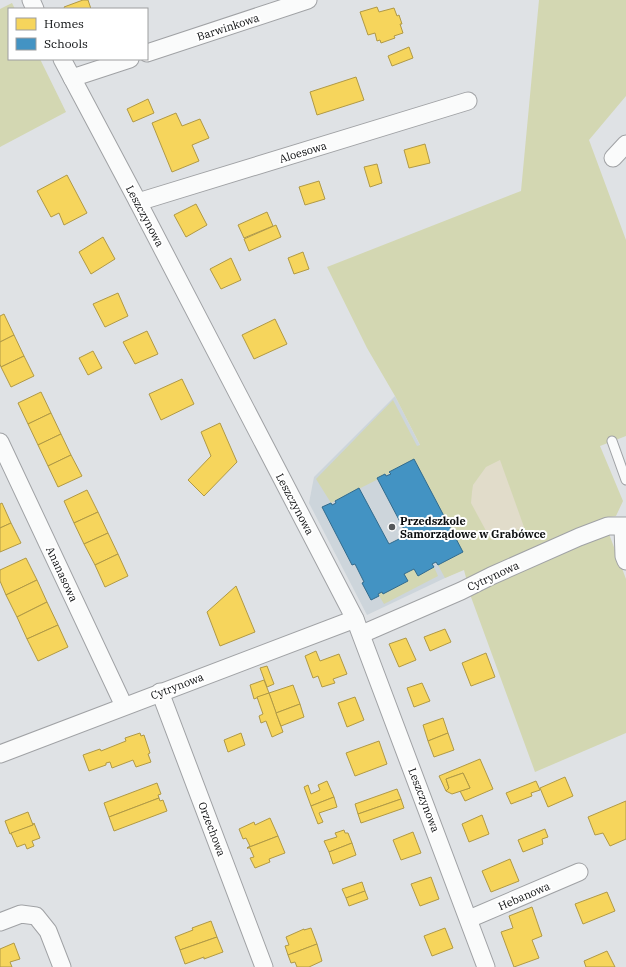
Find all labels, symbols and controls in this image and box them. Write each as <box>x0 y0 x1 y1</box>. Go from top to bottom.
legend <box>8 8 148 60</box>
street label: Barwinkowa <box>195 10 261 44</box>
text: Homes <box>44 16 84 31</box>
text: Schools <box>44 36 88 51</box>
street label: Aloesowa <box>278 138 328 166</box>
street label: Leszczynowa <box>123 183 167 249</box>
street label: Leszczynowa <box>273 471 317 537</box>
place label: Przedszkole Samorządowe w Grabówce <box>400 514 546 541</box>
marker: Przedszkole Samorządowe w Grabówce <box>387 522 397 532</box>
street label: Ananasowa <box>43 544 81 604</box>
street label: Cytrynowa <box>465 558 521 594</box>
street label: Cytrynowa <box>149 670 205 702</box>
street label: Leszczynowa <box>405 766 443 834</box>
street label: Orzechowa <box>195 800 229 858</box>
street label: Hebanowa <box>496 879 552 913</box>

